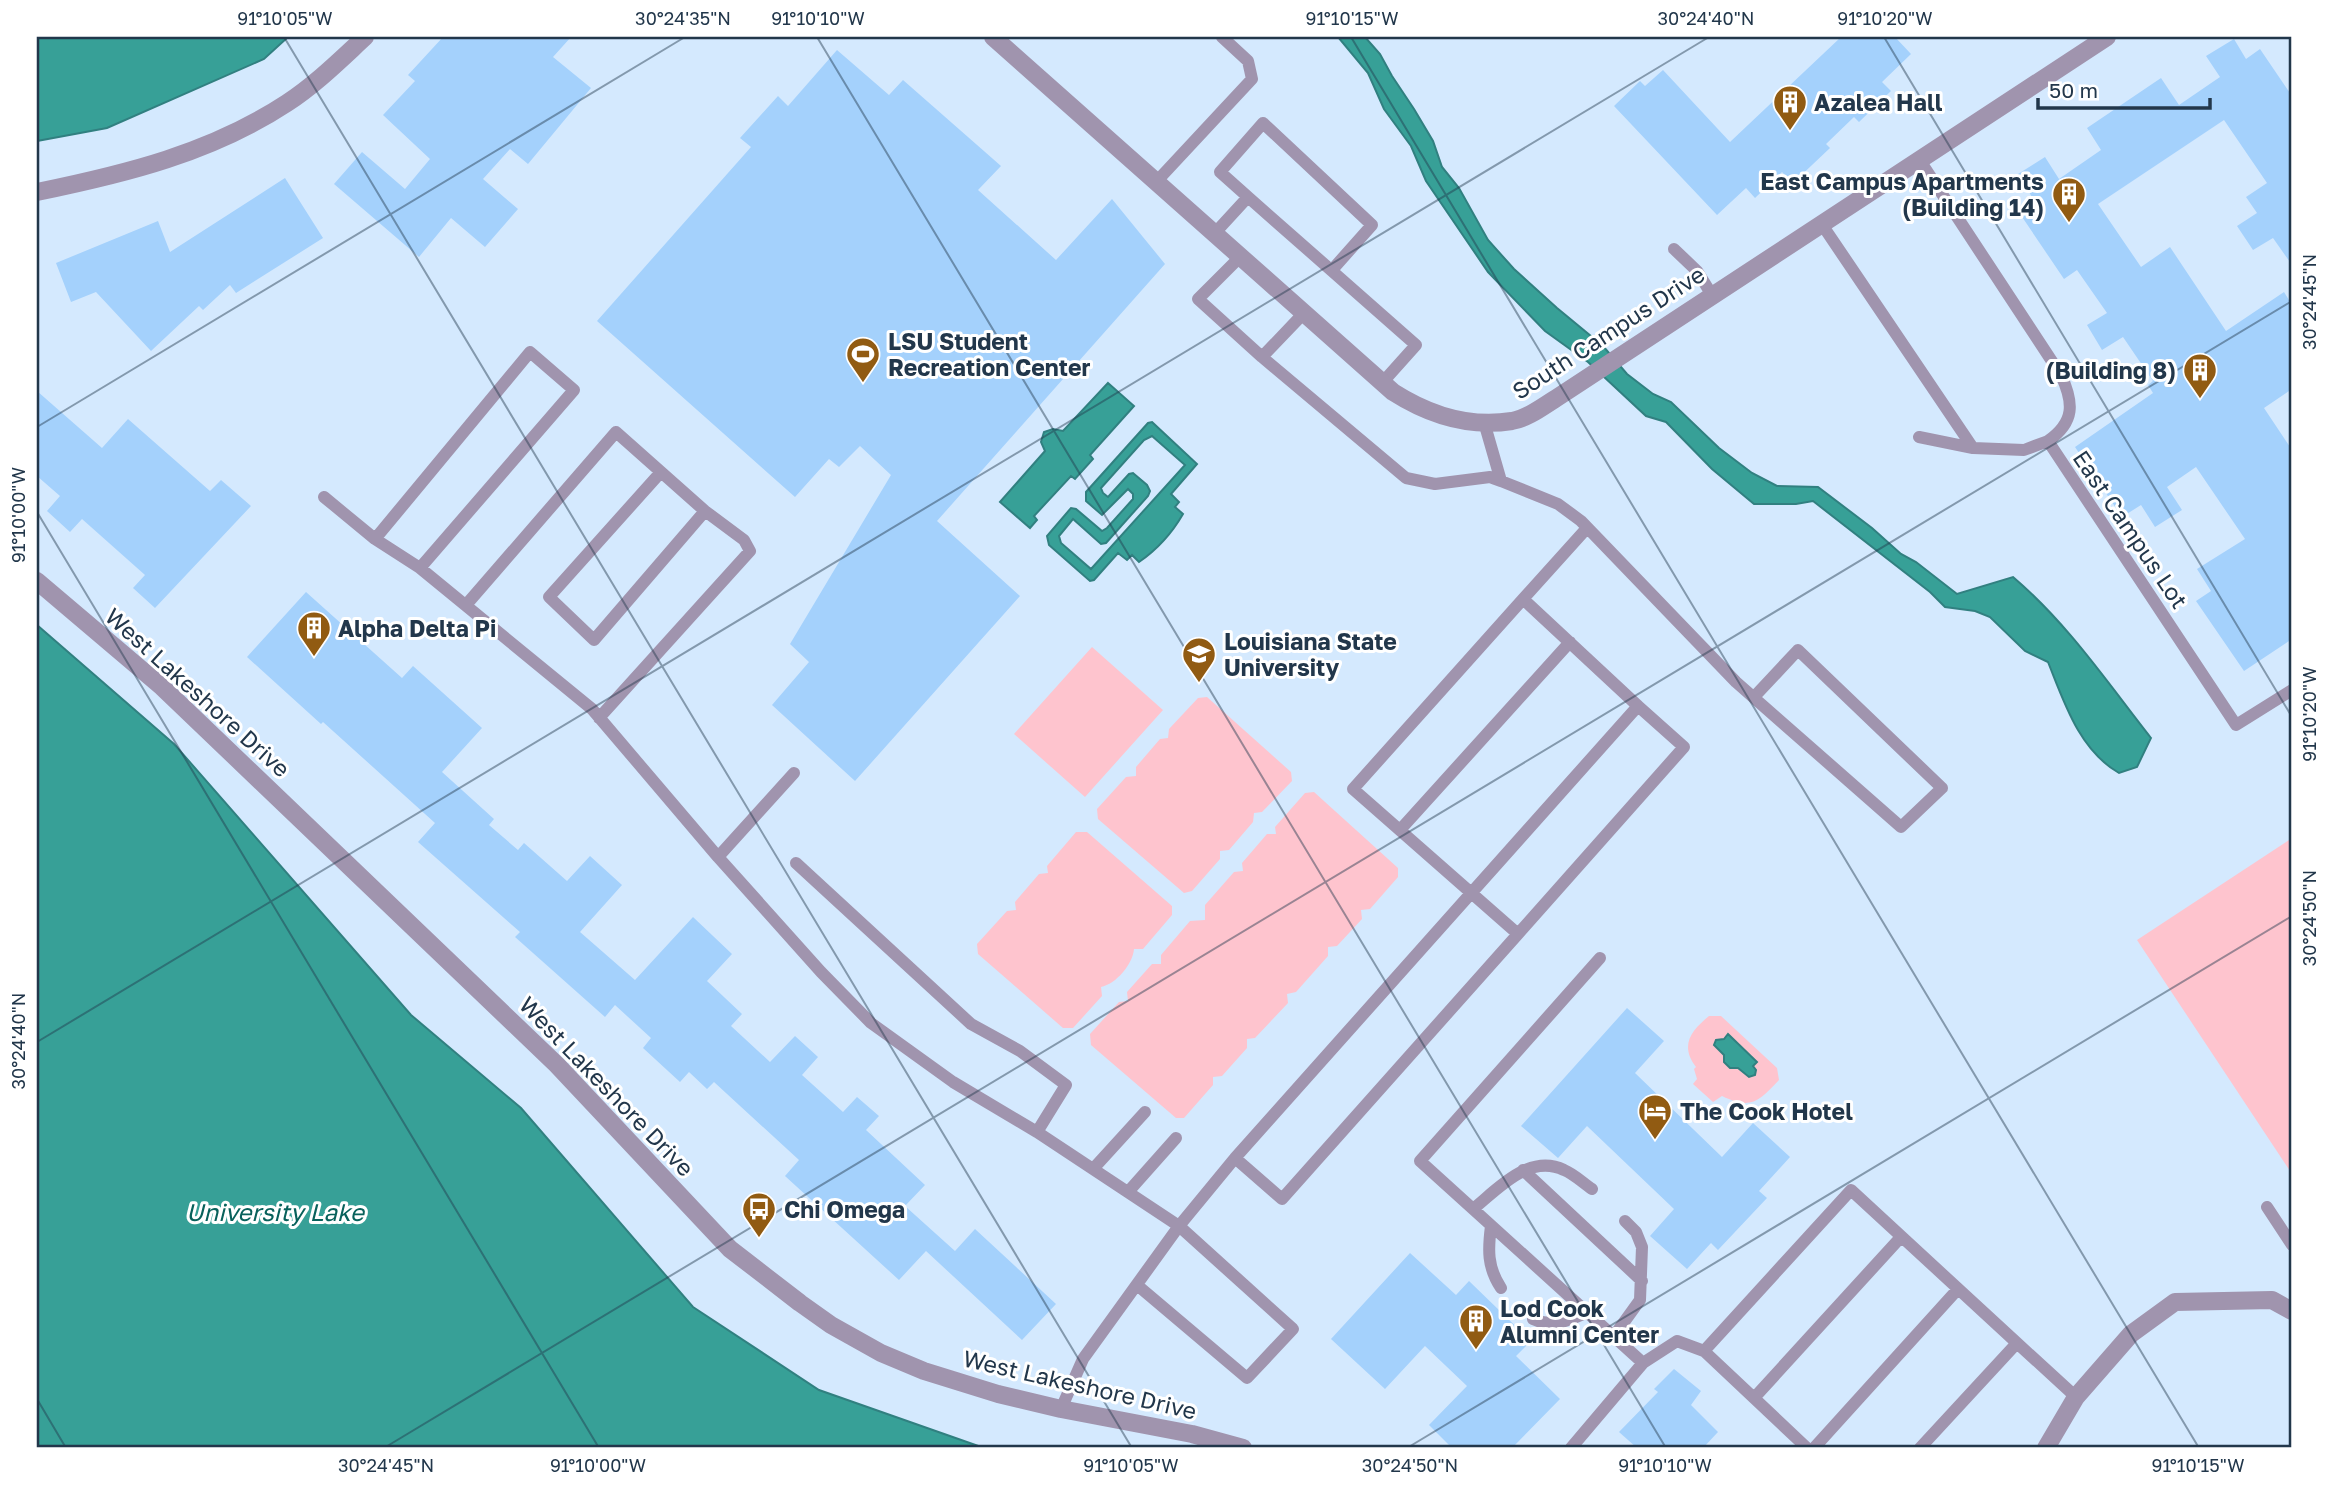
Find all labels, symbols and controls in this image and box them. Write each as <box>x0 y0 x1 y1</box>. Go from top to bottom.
text: 91°10'05"W <box>237 7 333 29</box>
text: 30°24'35"N <box>635 7 731 29</box>
text: 91°10'10"W <box>771 7 865 29</box>
text: 91°10'15"W <box>1306 7 1398 29</box>
text: 30°24'40"N <box>1658 7 1754 29</box>
text: 91°10'20"W <box>1837 7 1933 29</box>
scale bar <box>2038 66 2210 110</box>
text: 50 m <box>2049 77 2098 103</box>
building icon: Azalea Hall <box>1771 83 1809 132</box>
place label: Azalea Hall <box>1814 88 1943 116</box>
place label: East Campus Apartments (Building 14) <box>1760 167 2044 221</box>
building icon: East Campus Apartments (Building 14) <box>2050 175 2088 224</box>
text: 30°24'45"N <box>2298 254 2320 350</box>
street label: South Campus Drive <box>1507 259 1709 405</box>
place label: LSU Student Recreation Center <box>888 327 1091 381</box>
sports icon: LSU Student Recreation Center <box>844 335 882 384</box>
building icon: (Building 8) <box>2181 351 2219 400</box>
place label: (Building 8) <box>2046 356 2176 384</box>
street label: East Campus Lot <box>2068 445 2194 613</box>
text: 91°10'00"W <box>7 467 29 563</box>
street label: West Lakeshore Drive <box>100 602 296 782</box>
building icon: Alpha Delta Pi <box>295 609 333 658</box>
place label: Alpha Delta Pi <box>338 614 496 642</box>
place label: Louisiana State University <box>1224 627 1397 681</box>
school or university icon: Louisiana State University <box>1180 635 1218 684</box>
text: 91°10'20"W <box>2298 666 2320 762</box>
text: 30°24'50"N <box>2298 870 2320 966</box>
street label: West Lakeshore Drive <box>514 990 700 1182</box>
text: 30°24'40"N <box>7 993 29 1089</box>
hotel icon: The Cook Hotel <box>1636 1092 1674 1141</box>
place label: The Cook Hotel <box>1680 1097 1853 1125</box>
bus stop icon: Chi Omega <box>740 1190 778 1239</box>
place label: Chi Omega <box>784 1195 905 1223</box>
water label: University Lake <box>186 1197 366 1227</box>
place label: Lod Cook Alumni Center <box>1500 1294 1659 1348</box>
building icon: Lod Cook Alumni Center <box>1457 1302 1495 1351</box>
street label: West Lakeshore Drive <box>961 1343 1199 1425</box>
text: 30°24'45"N <box>338 1454 434 1476</box>
text: 91°10'00"W <box>550 1454 646 1476</box>
text: 91°10'05"W <box>1083 1454 1179 1476</box>
text: 30°24'50"N <box>1362 1454 1458 1476</box>
text: 91°10'10"W <box>1618 1454 1712 1476</box>
text: 91°10'15"W <box>2152 1454 2244 1476</box>

